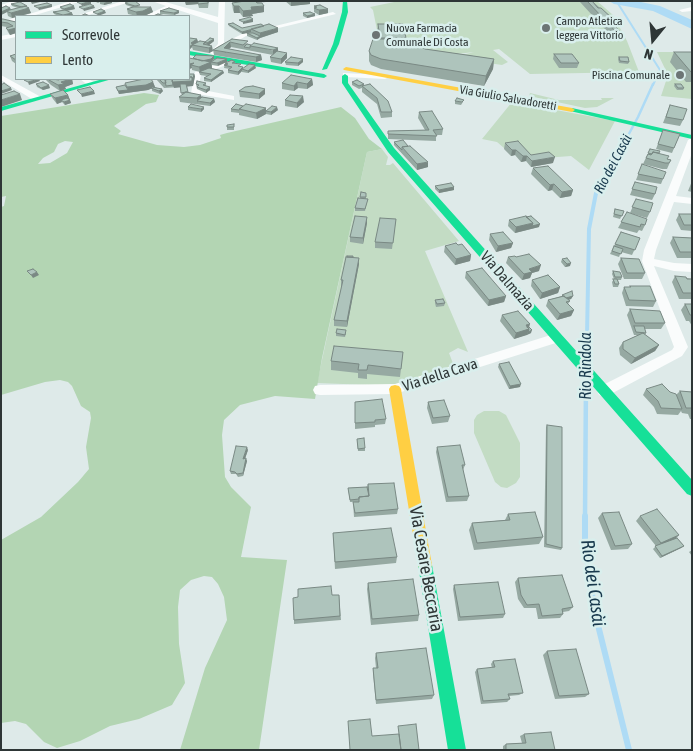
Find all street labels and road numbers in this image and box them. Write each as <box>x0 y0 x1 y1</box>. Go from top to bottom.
street label: Via Giulio Salvadoretti <box>458 82 558 114</box>
street label: Via Dalmazia <box>476 248 538 314</box>
street label: Via della Cava <box>400 354 480 396</box>
street label: Via Cesare Beccaria <box>404 505 448 633</box>

